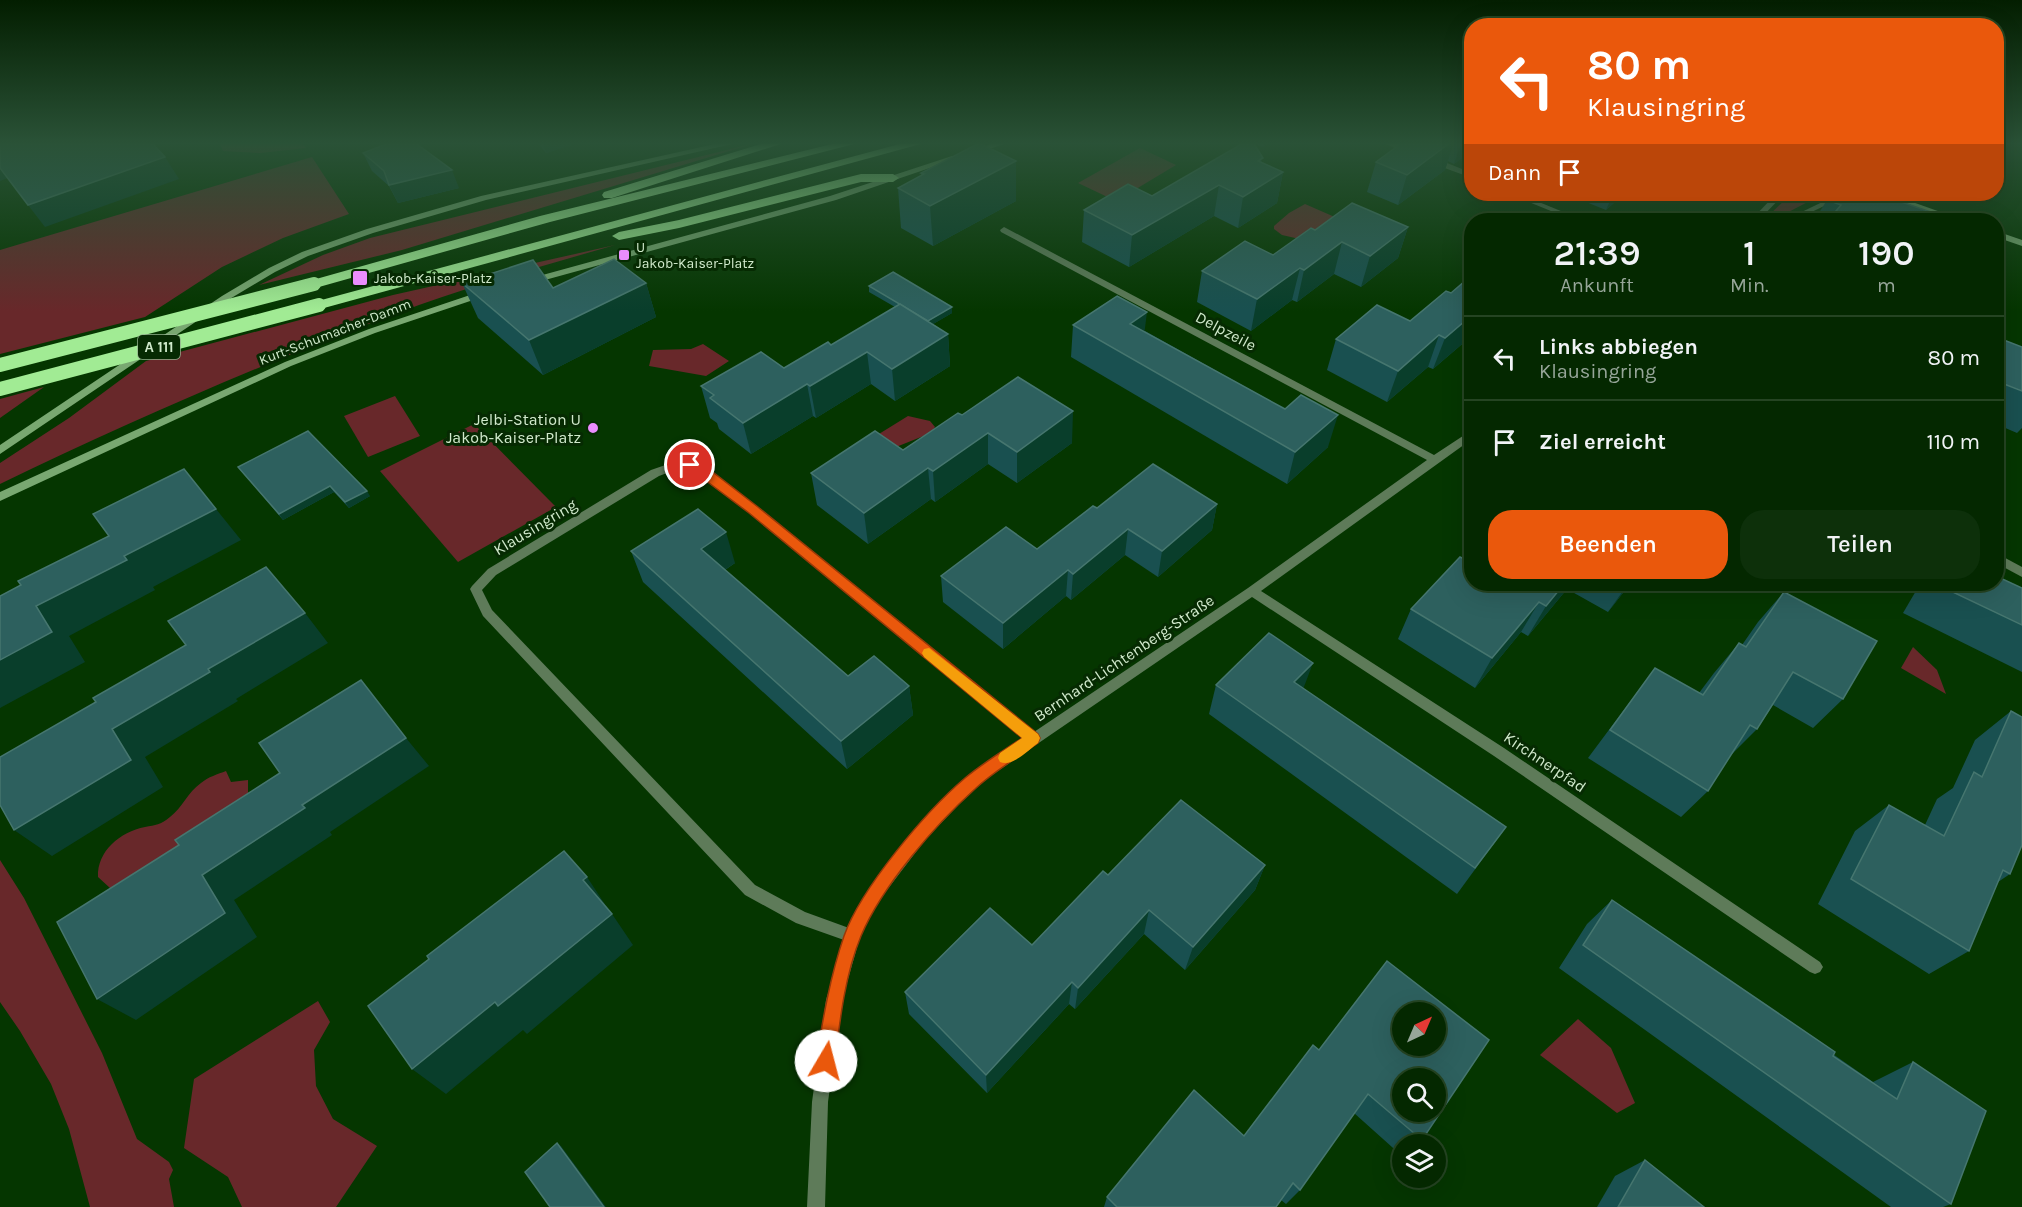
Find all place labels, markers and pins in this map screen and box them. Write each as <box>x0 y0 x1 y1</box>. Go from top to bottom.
place label: U Jakob-Kaiser-Platz <box>636 239 754 272</box>
marker: U Jakob-Kaiser-Platz <box>617 248 631 262</box>
marker: Jakob-Kaiser-Platz <box>351 269 369 287</box>
place label: Jakob-Kaiser-Platz <box>374 270 492 287</box>
place label: Jelbi-Station U Jakob-Kaiser-Platz <box>446 410 581 447</box>
marker: Jelbi-Station U Jakob-Kaiser-Platz <box>586 421 600 435</box>
pin <box>664 439 715 490</box>

